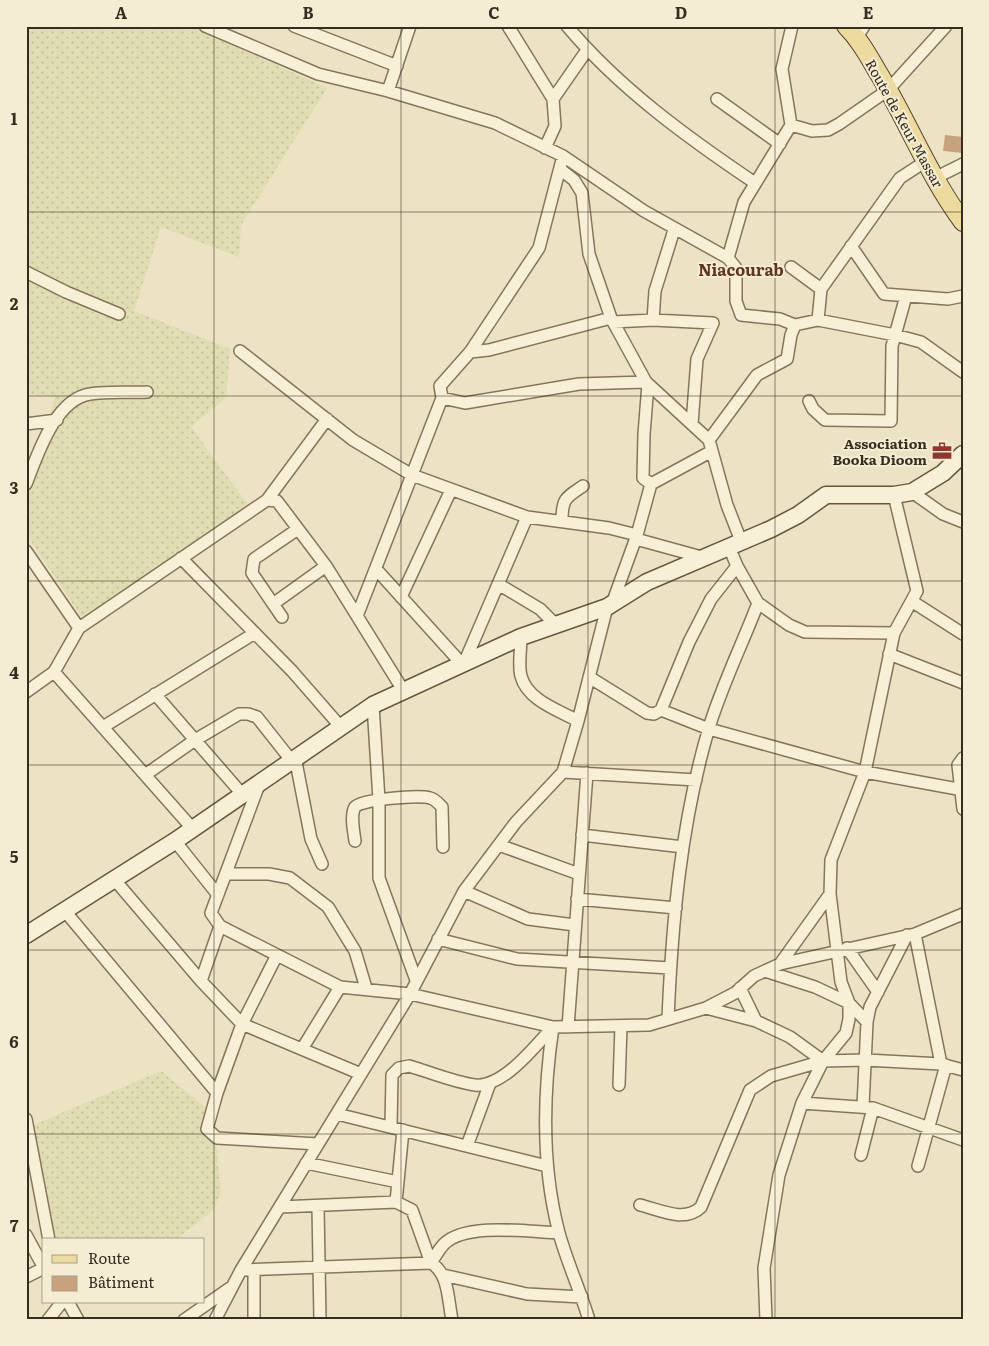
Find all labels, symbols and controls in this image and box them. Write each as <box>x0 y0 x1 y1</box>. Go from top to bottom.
text: A <box>115 0 127 24</box>
text: B <box>302 0 314 24</box>
text: C <box>488 0 500 24</box>
text: D <box>675 0 687 24</box>
text: E <box>863 0 874 24</box>
street label: Route de Keur Massar <box>861 55 949 191</box>
text: 1 <box>11 106 18 130</box>
district label: Niacourab <box>698 257 784 281</box>
text: 2 <box>10 291 19 315</box>
place label: Association Booka Dioom <box>832 433 927 469</box>
office icon: Association Booka Dioom <box>931 440 953 462</box>
text: 3 <box>10 475 19 499</box>
text: 4 <box>9 660 19 684</box>
text: 5 <box>10 844 19 868</box>
text: 6 <box>9 1029 19 1053</box>
text: 7 <box>10 1213 19 1237</box>
legend <box>42 1238 205 1304</box>
text: Route <box>88 1246 130 1269</box>
text: Bâtiment <box>88 1270 154 1293</box>

